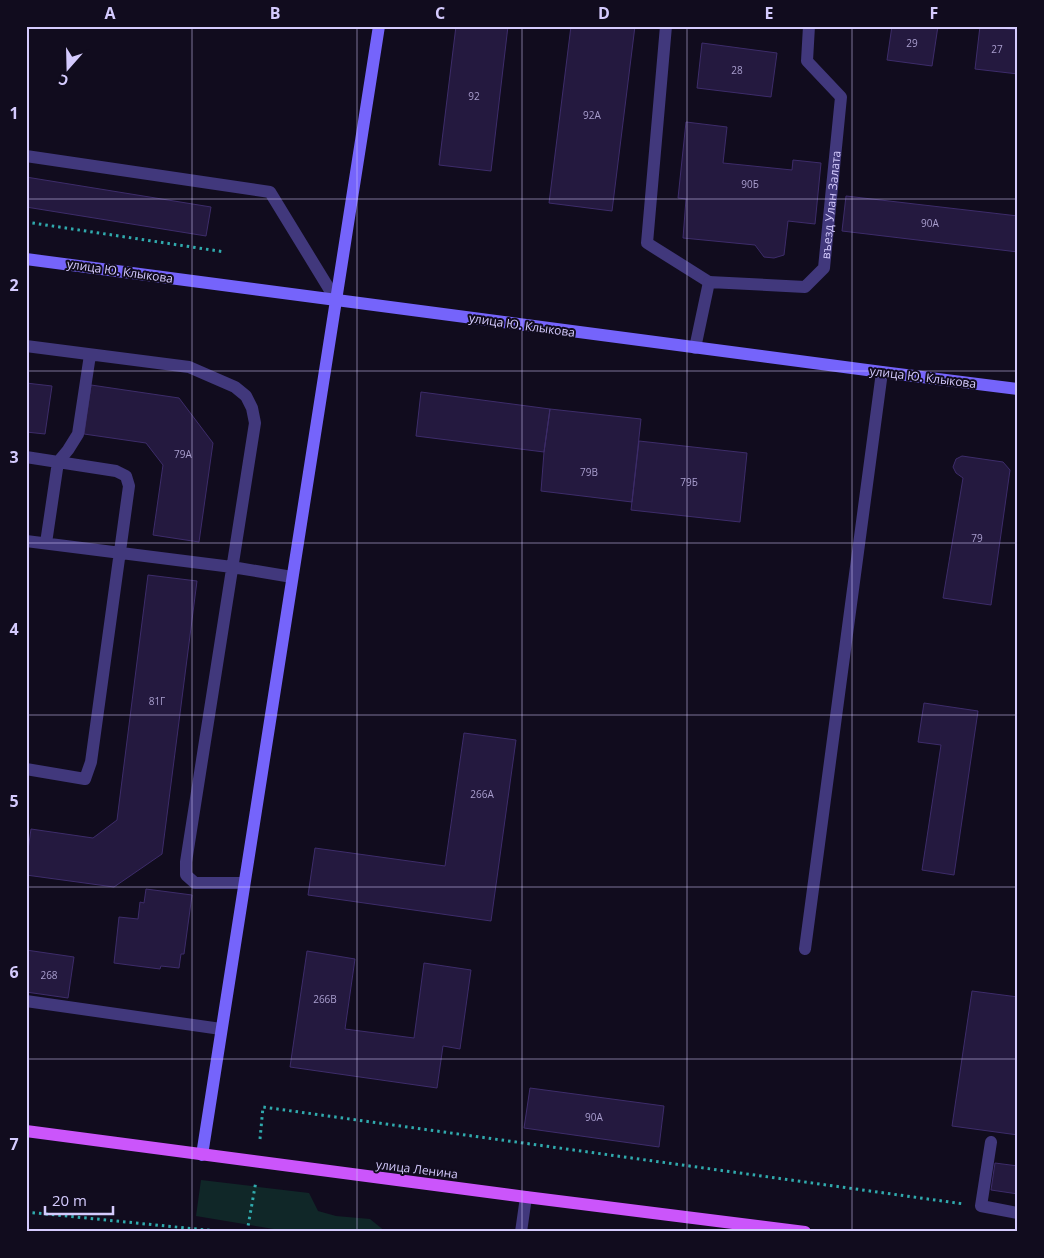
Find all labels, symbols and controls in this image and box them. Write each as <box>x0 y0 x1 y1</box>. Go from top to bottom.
text: A <box>104 2 116 24</box>
text: B <box>270 2 280 24</box>
text: C <box>435 2 445 24</box>
text: D <box>598 2 610 24</box>
text: E <box>765 2 774 24</box>
text: F <box>930 2 938 24</box>
house number: 29 <box>906 36 918 50</box>
north arrow <box>42 42 92 92</box>
house number: 27 <box>991 42 1003 56</box>
house number: 28 <box>731 63 743 77</box>
text: С <box>56 70 71 91</box>
house number: 92 <box>468 89 480 103</box>
text: 1 <box>9 102 19 124</box>
house number: 92А <box>583 108 602 122</box>
street label: въезд Улан Залата <box>816 150 844 260</box>
house number: 90Б <box>741 177 759 191</box>
house number: 90А <box>921 216 940 230</box>
street label: улица Ю. Клыкова <box>66 255 174 287</box>
text: 2 <box>9 274 19 296</box>
street label: улица Ю. Клыкова <box>468 309 576 341</box>
street label: улица Ю. Клыкова <box>869 362 977 392</box>
text: 3 <box>9 446 19 468</box>
house number: 79А <box>174 447 193 461</box>
house number: 79В <box>580 465 598 479</box>
house number: 79Б <box>680 475 698 489</box>
house number: 79 <box>971 531 983 545</box>
text: 4 <box>9 618 19 640</box>
house number: 81Г <box>149 694 165 708</box>
house number: 266А <box>470 787 494 801</box>
text: 5 <box>9 790 19 812</box>
text: 6 <box>9 961 19 983</box>
house number: 268 <box>40 968 58 982</box>
house number: 266В <box>313 992 337 1006</box>
house number: 90А <box>585 1110 604 1124</box>
text: 7 <box>9 1133 19 1155</box>
street label: улица Ленина <box>375 1156 459 1182</box>
scale bar <box>45 1183 112 1215</box>
text: 20 m <box>52 1190 87 1210</box>

